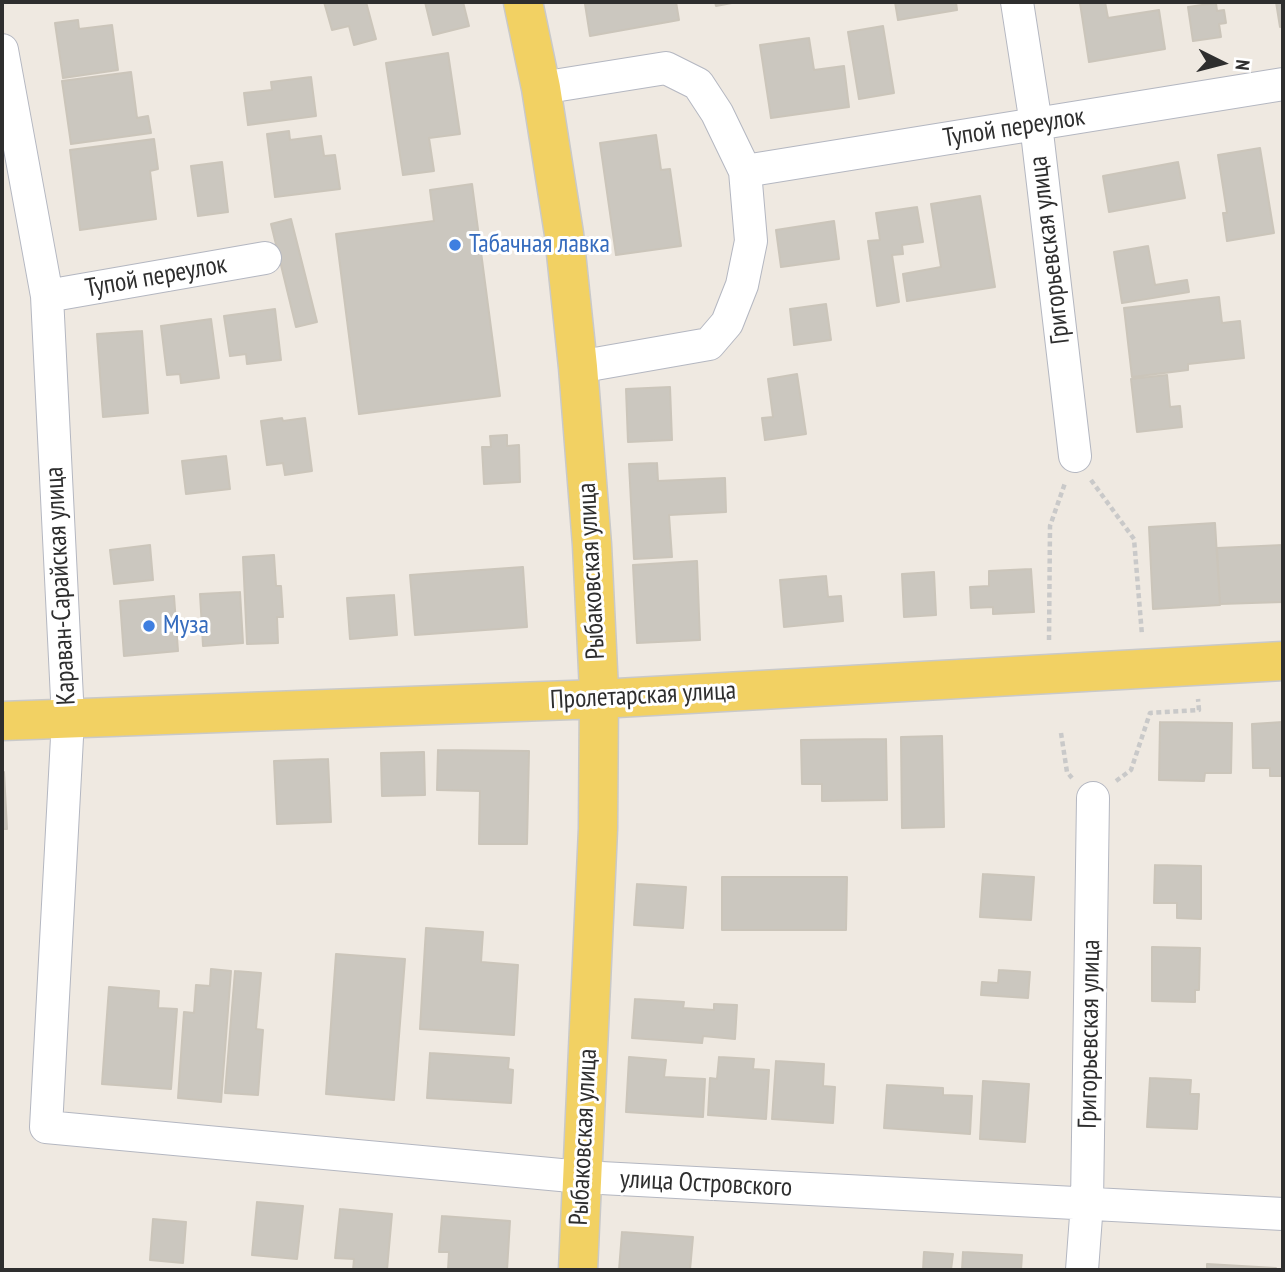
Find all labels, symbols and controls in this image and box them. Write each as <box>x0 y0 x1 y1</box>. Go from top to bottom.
north arrow <box>1187 28 1257 98</box>
text: N <box>1230 59 1255 72</box>
street label: Тупой переулок <box>941 101 1087 155</box>
street label: Григорьевская улица <box>1023 154 1077 346</box>
place label: Табачная лавка <box>469 229 610 261</box>
marker: Табачная лавка <box>447 237 463 253</box>
street label: Тупой переулок <box>83 249 229 305</box>
street label: Караван-Сарайская улица <box>39 466 83 706</box>
street label: Рыбаковская улица <box>572 482 612 660</box>
place label: Муза <box>163 610 209 642</box>
marker: Муза <box>141 618 157 634</box>
street label: Пролетарская улица <box>549 676 737 716</box>
street label: Григорьевская улица <box>1073 939 1107 1129</box>
street label: Рыбаковская улица <box>564 1048 604 1226</box>
street label: улица Островского <box>619 1164 793 1204</box>

